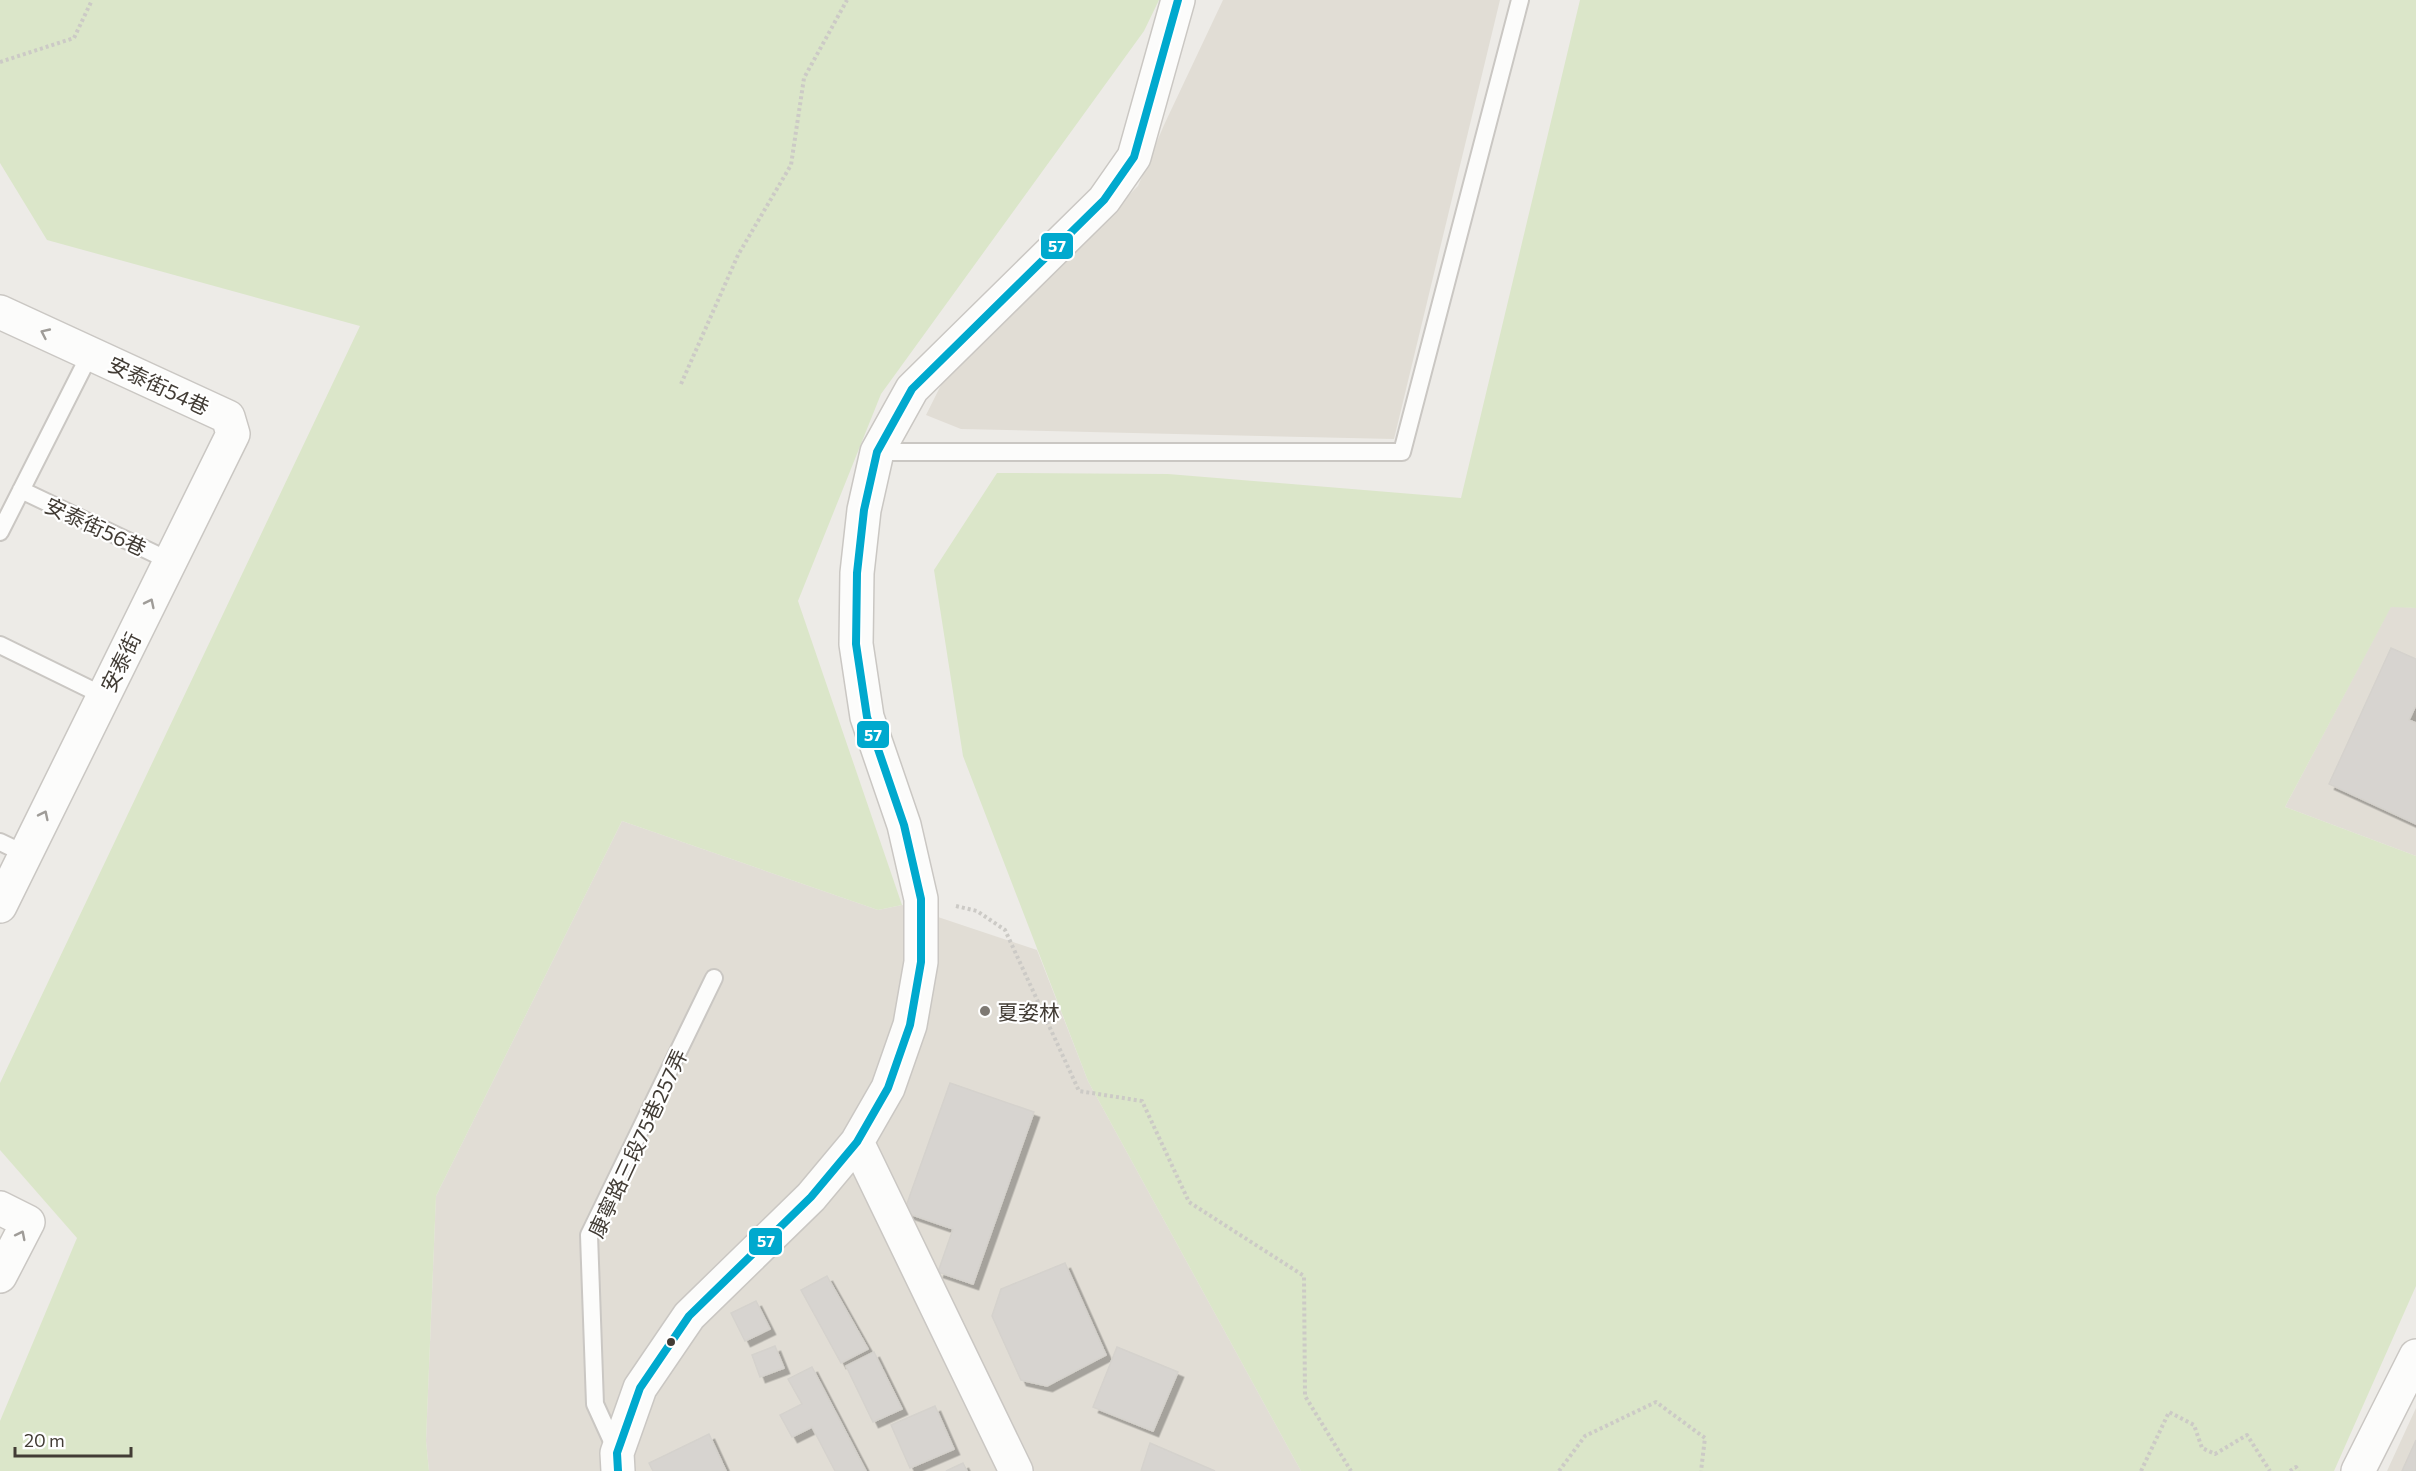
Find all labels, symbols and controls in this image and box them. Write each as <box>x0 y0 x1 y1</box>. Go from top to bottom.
line badge: 57 <box>1040 232 1074 260</box>
text: 57 <box>1048 236 1066 255</box>
one-way arrow <box>41 328 52 340</box>
street label: 安泰街54巷 <box>104 351 214 419</box>
street label: 安泰街56巷 <box>41 492 151 560</box>
one-way arrow <box>142 598 154 609</box>
street label: 安泰街 <box>95 628 145 696</box>
line badge: 57 <box>856 720 890 749</box>
text: 57 <box>864 725 882 744</box>
one-way arrow <box>37 811 49 822</box>
place label: 夏姿林 <box>997 999 1060 1024</box>
marker: 夏姿林 <box>978 1004 992 1018</box>
street label: 康寧路三段75巷257弄 <box>582 1045 692 1241</box>
line badge: 57 <box>748 1227 783 1256</box>
one-way arrow <box>14 1231 25 1242</box>
text: 57 <box>757 1231 775 1250</box>
unlabelled marker <box>665 1336 677 1348</box>
scale bar <box>15 1420 130 1458</box>
text: 20 m <box>24 1429 65 1451</box>

